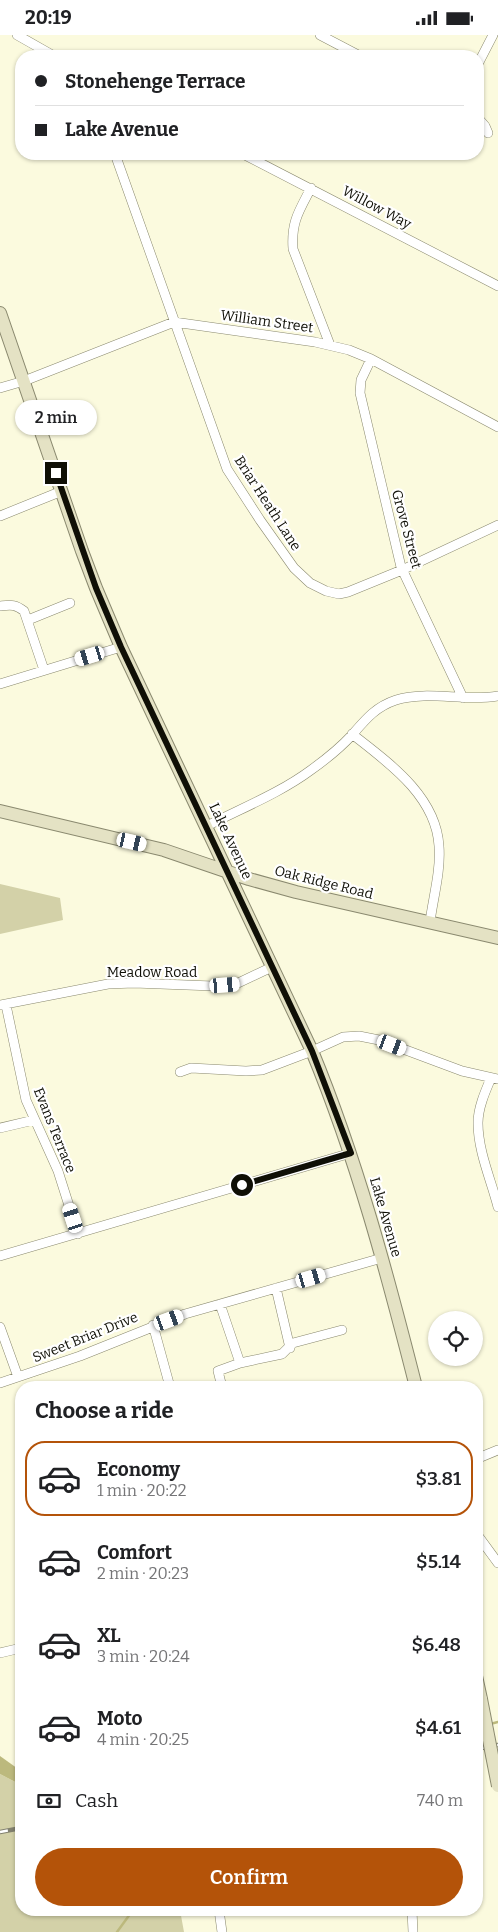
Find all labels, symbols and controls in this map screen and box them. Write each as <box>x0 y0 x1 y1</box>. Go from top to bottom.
text: 20:19 <box>25 6 72 29</box>
text: Stonehenge Terrace <box>65 70 245 93</box>
text: Lake Avenue <box>65 118 179 141</box>
street label: Willow Way <box>339 182 415 233</box>
street label: William Street <box>220 307 314 336</box>
callout: 2 min <box>15 401 97 435</box>
text: 2 min <box>35 408 77 427</box>
street label: Briar Heath Lane <box>231 453 305 554</box>
route end <box>45 462 67 484</box>
street label: Grove Street <box>388 488 425 570</box>
car <box>73 644 106 668</box>
street label: Lake Avenue <box>205 800 256 882</box>
car <box>115 831 148 853</box>
street label: Oak Ridge Road <box>273 862 375 903</box>
street label: Meadow Road <box>107 964 197 981</box>
car <box>209 976 240 994</box>
car <box>375 1033 408 1057</box>
street label: Evans Terrace <box>30 1085 79 1175</box>
route start <box>231 1174 253 1196</box>
street label: Lake Avenue <box>366 1175 405 1259</box>
car <box>61 1201 84 1235</box>
car <box>294 1267 327 1289</box>
car <box>152 1308 185 1332</box>
street label: Sweet Briar Drive <box>30 1309 140 1366</box>
map controls <box>428 1311 483 1366</box>
button: locate <box>428 1311 483 1366</box>
text: Choose a ride <box>35 1397 174 1424</box>
icon: car <box>37 1456 82 1501</box>
text: Economy <box>97 1458 180 1481</box>
text: $3.81 <box>416 1467 461 1490</box>
text: 1 min · 20:22 <box>97 1481 186 1500</box>
icon: car <box>37 1539 82 1584</box>
text: Comfort <box>97 1541 172 1564</box>
text: $5.14 <box>416 1550 461 1573</box>
text: 2 min · 20:23 <box>97 1564 189 1583</box>
icon: car <box>37 1622 82 1667</box>
text: XL <box>97 1624 121 1647</box>
text: $6.48 <box>411 1633 461 1656</box>
text: 3 min · 20:24 <box>97 1647 190 1666</box>
icon: car <box>37 1705 82 1750</box>
text: Moto <box>97 1707 143 1730</box>
text: $4.61 <box>415 1716 461 1739</box>
text: 4 min · 20:25 <box>97 1730 189 1749</box>
icon: cash <box>35 1787 63 1815</box>
text: Cash <box>75 1789 118 1812</box>
text: 740 m <box>417 1791 463 1810</box>
button: Confirm <box>35 1848 463 1906</box>

